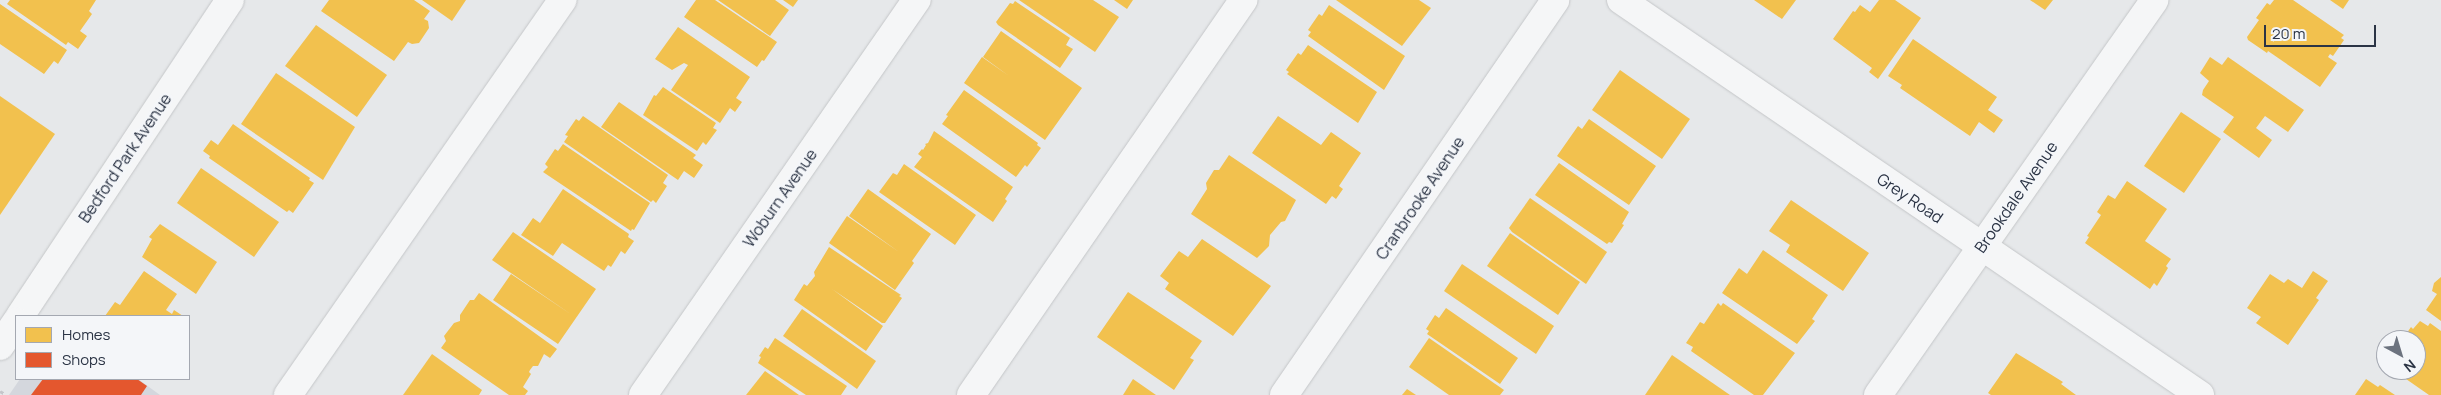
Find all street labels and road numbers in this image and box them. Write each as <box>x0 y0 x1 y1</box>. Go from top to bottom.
street label: Bedford Park Avenue <box>75 90 175 226</box>
street label: Cranbrooke Avenue <box>1372 133 1468 263</box>
street label: Brookdale Avenue <box>1970 138 2062 256</box>
street label: Woburn Avenue <box>739 145 821 251</box>
street label: Grey Road <box>1873 169 1947 227</box>

